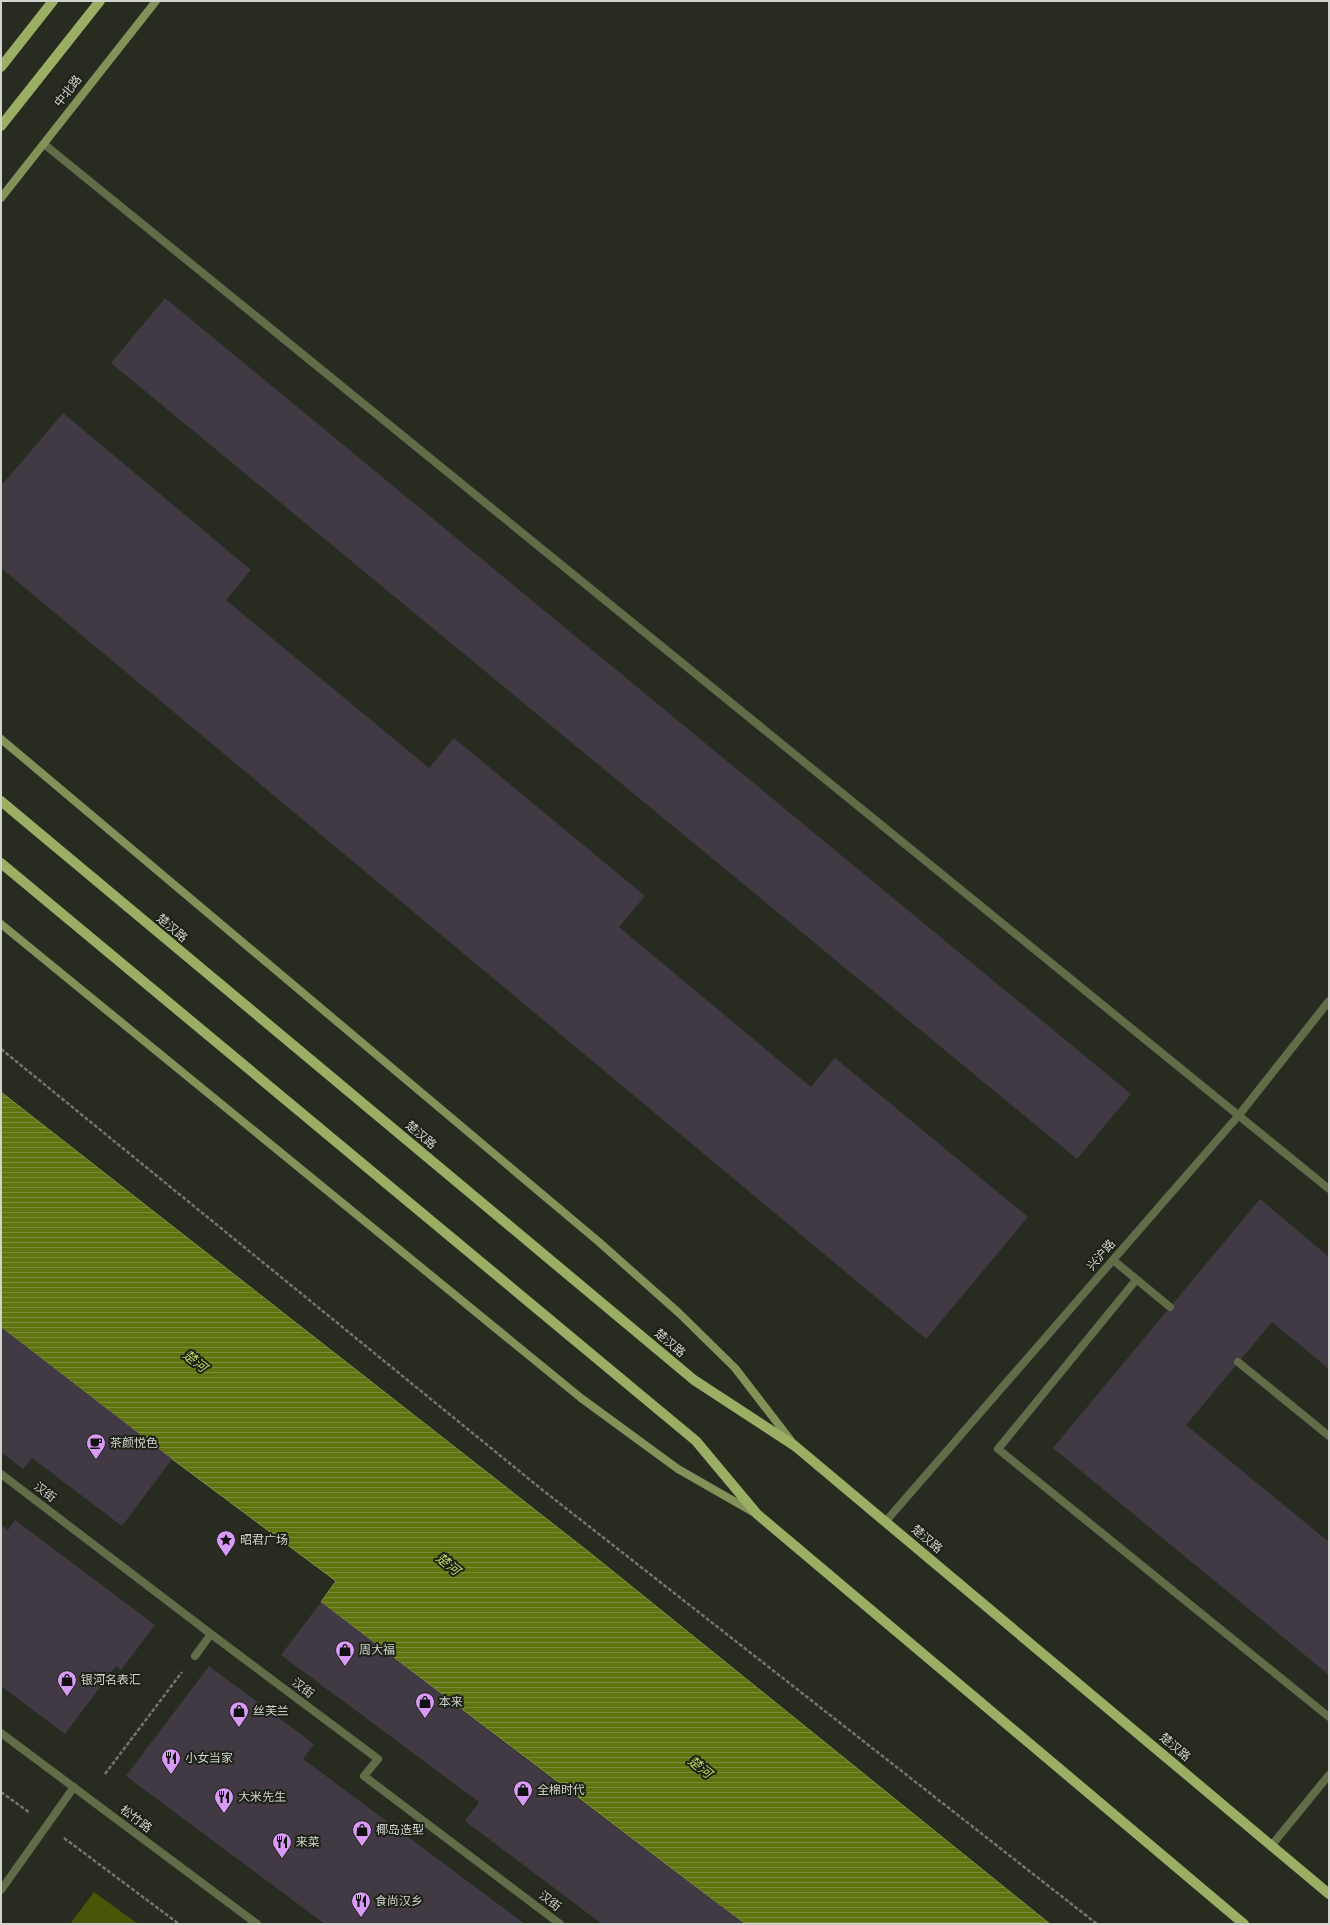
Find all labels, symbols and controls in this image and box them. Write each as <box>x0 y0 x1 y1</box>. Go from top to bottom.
street label: 中北路 <box>51 72 85 110</box>
street label: 楚汉路 <box>153 910 191 946</box>
street label: 楚汉路 <box>402 1117 440 1153</box>
street label: 兴沪路 <box>1083 1236 1119 1274</box>
street label: 楚汉路 <box>651 1325 689 1361</box>
water label: 楚河 <box>180 1346 213 1378</box>
cafe icon: 茶颜悦色 <box>85 1432 107 1460</box>
place label: 茶颜悦色 <box>110 1435 158 1451</box>
street label: 汉街 <box>31 1478 59 1506</box>
street label: 楚汉路 <box>908 1521 946 1557</box>
place icon: 昭君广场 <box>215 1529 237 1557</box>
place label: 昭君广场 <box>240 1532 288 1548</box>
water label: 楚河 <box>433 1549 466 1581</box>
shop icon: 周大福 <box>334 1639 356 1667</box>
place label: 周大福 <box>359 1642 395 1658</box>
shop icon: 银河名表汇 <box>56 1669 78 1697</box>
place label: 银河名表汇 <box>81 1672 141 1688</box>
street label: 汉街 <box>289 1674 317 1702</box>
shop icon: 本来 <box>414 1691 436 1719</box>
place label: 本来 <box>439 1694 463 1710</box>
shop icon: 丝芙兰 <box>228 1700 250 1728</box>
place label: 丝芙兰 <box>253 1703 289 1719</box>
street label: 楚汉路 <box>1156 1729 1194 1765</box>
restaurant icon: 小女当家 <box>160 1747 182 1775</box>
place label: 小女当家 <box>185 1750 233 1766</box>
water label: 楚河 <box>685 1752 718 1784</box>
shop icon: 全棉时代 <box>512 1779 534 1807</box>
place label: 全棉时代 <box>537 1782 585 1798</box>
restaurant icon: 大米先生 <box>213 1786 235 1814</box>
place label: 大米先生 <box>238 1789 286 1805</box>
street label: 松竹路 <box>117 1802 155 1836</box>
shop icon: 椰岛造型 <box>351 1819 373 1847</box>
place label: 椰岛造型 <box>376 1822 424 1838</box>
restaurant icon: 来菜 <box>271 1831 293 1859</box>
place label: 来菜 <box>296 1834 320 1850</box>
street label: 汉街 <box>536 1887 564 1915</box>
restaurant icon: 食尚汉乡 <box>350 1890 372 1918</box>
place label: 食尚汉乡 <box>375 1893 423 1909</box>

